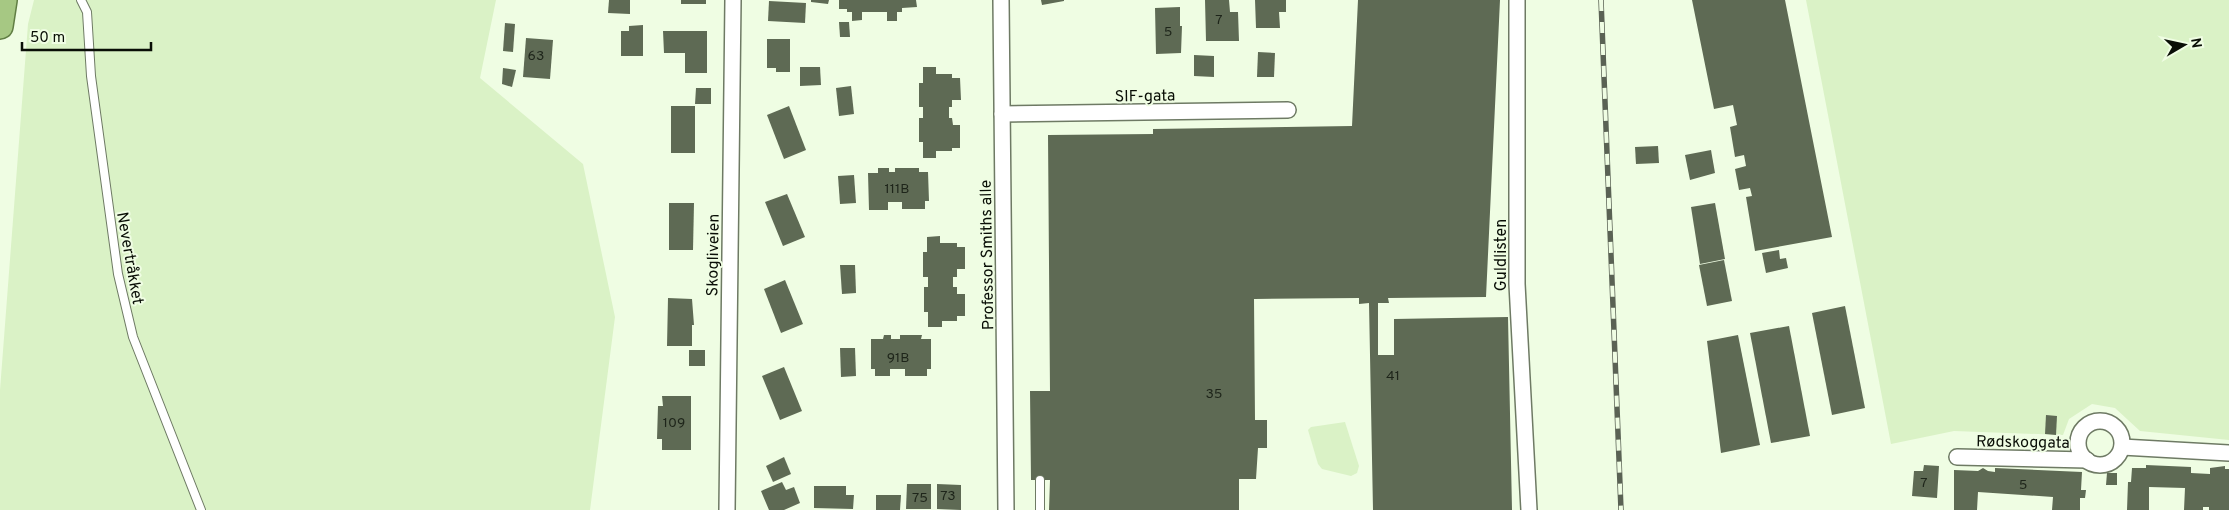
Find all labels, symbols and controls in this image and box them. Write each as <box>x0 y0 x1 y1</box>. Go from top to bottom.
house number: 7 <box>1215 12 1223 29</box>
scale bar <box>22 20 151 52</box>
north arrow <box>2159 20 2209 70</box>
house number: 5 <box>1164 24 1172 41</box>
text: 50 m <box>30 29 65 48</box>
text: N <box>2186 37 2205 50</box>
house number: 63 <box>528 48 544 65</box>
street label: SIF-gata <box>1114 86 1176 108</box>
street label: Professor Smiths alle <box>977 180 999 330</box>
house number: 111B <box>885 181 909 198</box>
street label: Nevertråkket <box>111 210 147 306</box>
street label: Skogliveien <box>703 214 725 297</box>
street label: Guldlisten <box>1492 219 1512 291</box>
house number: 91B <box>887 350 909 367</box>
house number: 41 <box>1386 368 1400 385</box>
house number: 35 <box>1205 386 1223 403</box>
house number: 109 <box>663 415 685 432</box>
street label: Rødskoggata <box>1976 432 2070 454</box>
house number: 7 <box>1920 475 1928 492</box>
house number: 5 <box>2019 477 2027 494</box>
house number: 73 <box>940 488 956 505</box>
house number: 75 <box>912 490 928 507</box>

